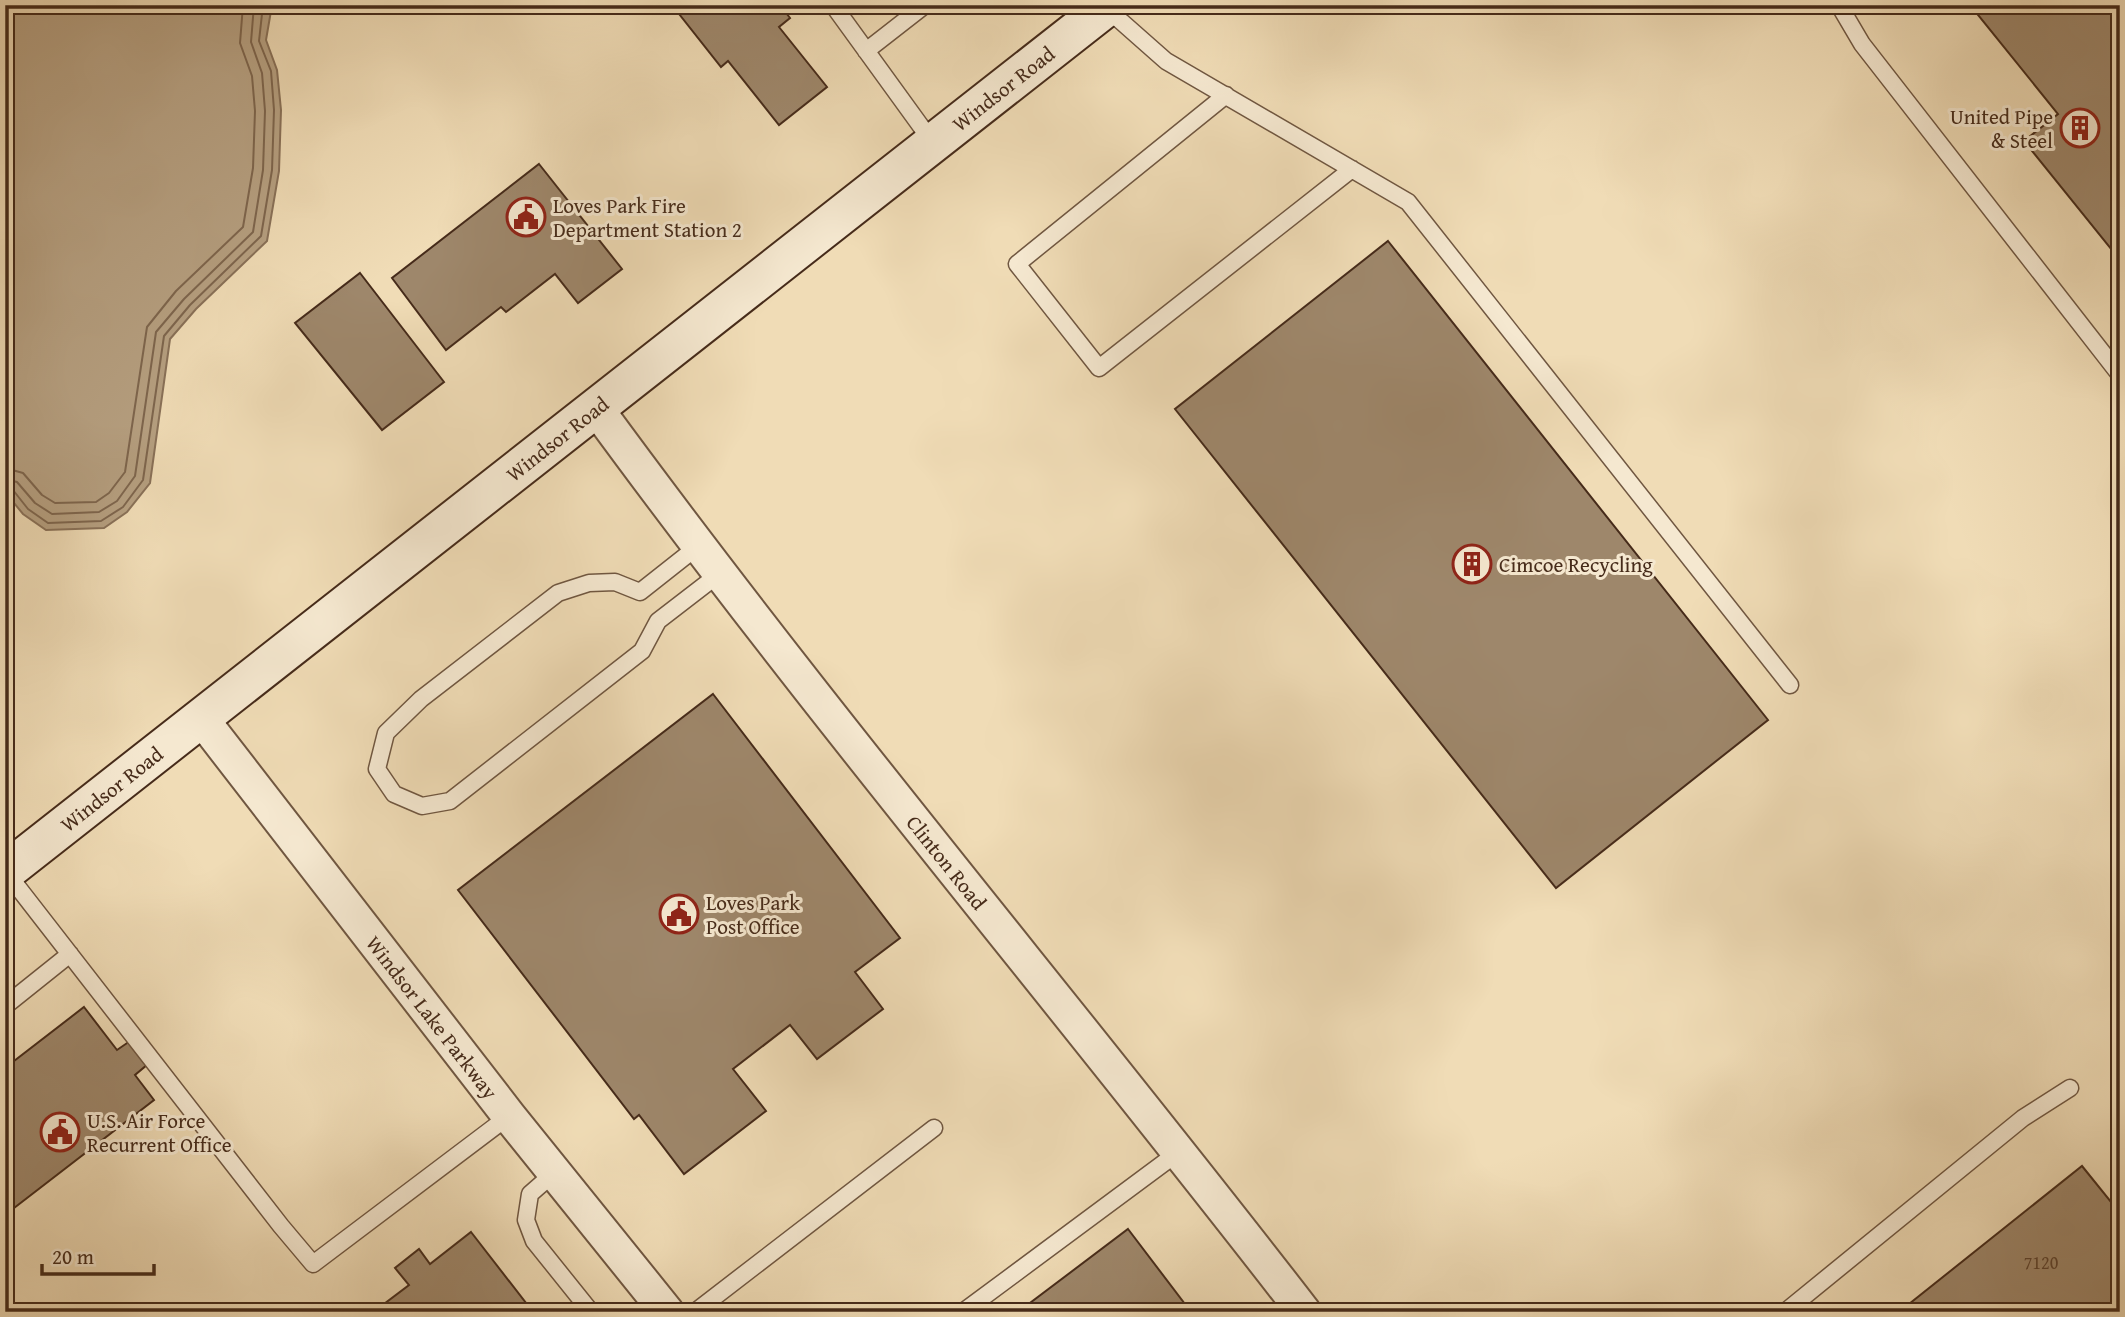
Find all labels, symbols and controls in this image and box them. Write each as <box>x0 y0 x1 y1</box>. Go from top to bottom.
street label: Windsor Road <box>945 38 1062 138</box>
place label: United Pipe & Steel <box>1950 101 2053 156</box>
building icon: United Pipe & Steel <box>2059 107 2101 149</box>
place label: Loves Park Fire Department Station 2 <box>553 190 742 245</box>
public building icon: Loves Park Fire Department Station 2 <box>505 196 547 238</box>
street label: Windsor Road <box>499 388 616 489</box>
building icon: Cimcoe Recycling <box>1451 543 1493 585</box>
place label: Cimcoe Recycling <box>1499 549 1653 580</box>
street label: Windsor Road <box>53 738 170 839</box>
street label: Clinton Road <box>899 808 995 917</box>
place label: Loves Park Post Office <box>706 887 800 942</box>
public building icon: Loves Park Post Office <box>658 893 700 935</box>
street label: Windsor Lake Parkway <box>359 929 506 1106</box>
place label: U.S. Air Force Recurrent Office <box>87 1105 232 1160</box>
public building icon: U.S. Air Force Recurrent Office <box>39 1111 81 1153</box>
scale bar <box>42 1233 154 1277</box>
text: 20 m <box>52 1241 94 1272</box>
house number: 7120 <box>2024 1249 2059 1276</box>

